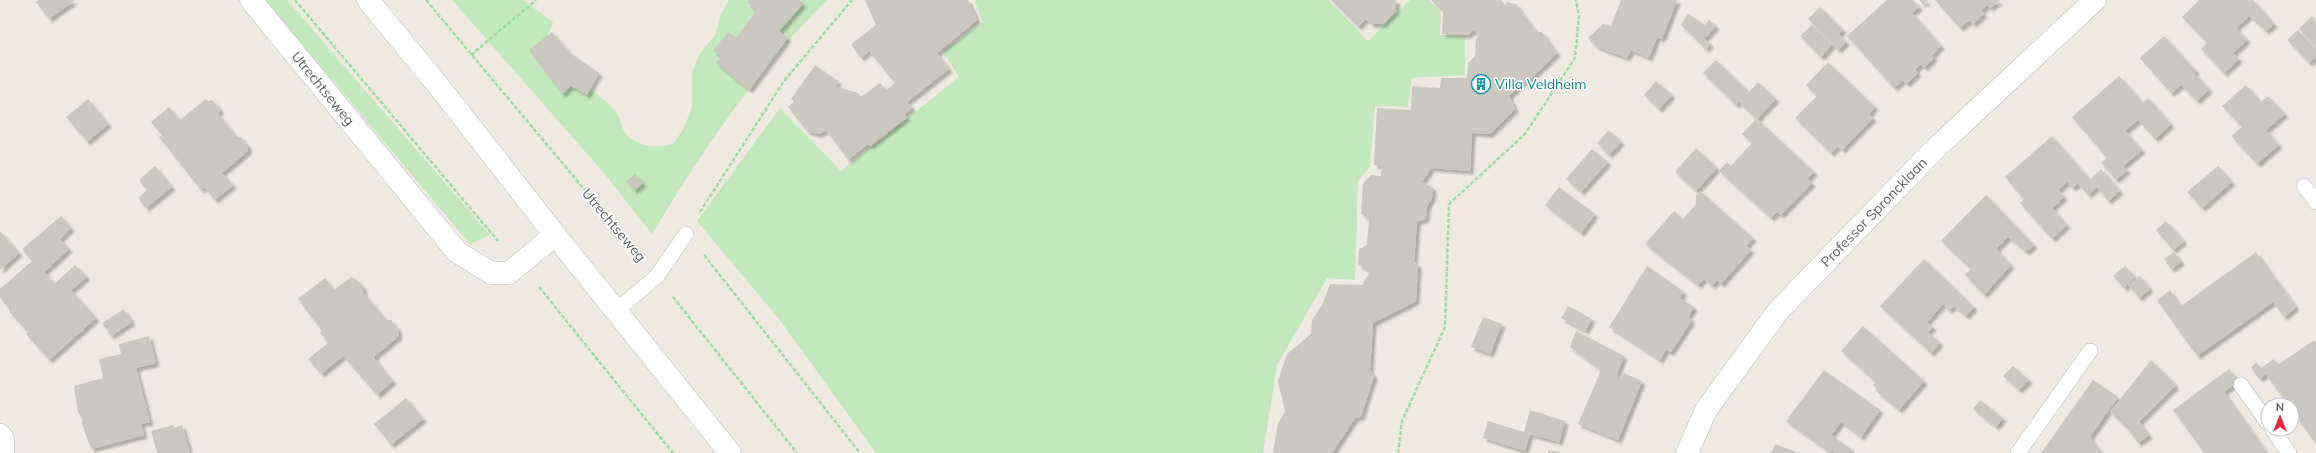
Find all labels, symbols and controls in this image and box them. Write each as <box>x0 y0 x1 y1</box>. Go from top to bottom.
street label: Utrechtseweg <box>288 48 359 129</box>
building icon: Villa Veldheim <box>1470 73 1492 95</box>
place label: Villa Veldheim <box>1495 75 1587 93</box>
street label: Professor Sproncklaan <box>1817 154 1931 271</box>
street label: Utrechtseweg <box>578 185 650 265</box>
north arrow <box>2260 397 2300 437</box>
text: N <box>2276 400 2284 414</box>

